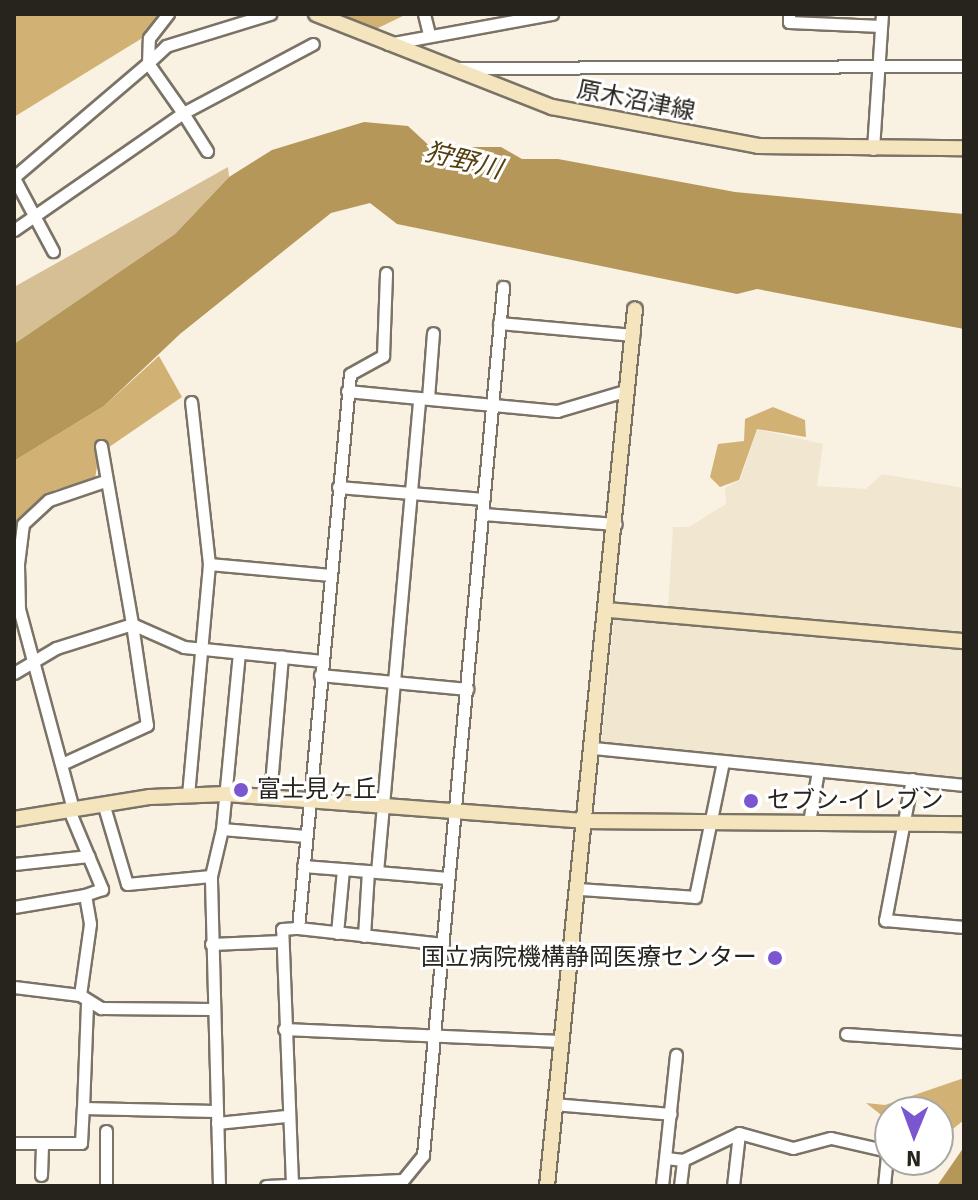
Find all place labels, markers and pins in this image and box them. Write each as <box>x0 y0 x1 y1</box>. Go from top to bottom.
place label: 富士見ヶ丘 <box>257 776 377 804</box>
marker: 富士見ヶ丘 <box>232 781 250 799</box>
place label: セブン-イレブン <box>767 787 943 815</box>
marker: セブン-イレブン <box>742 792 760 810</box>
place label: 国立病院機構静岡医療センター <box>421 944 757 972</box>
marker: 国立病院機構静岡医療センター <box>764 947 786 969</box>

